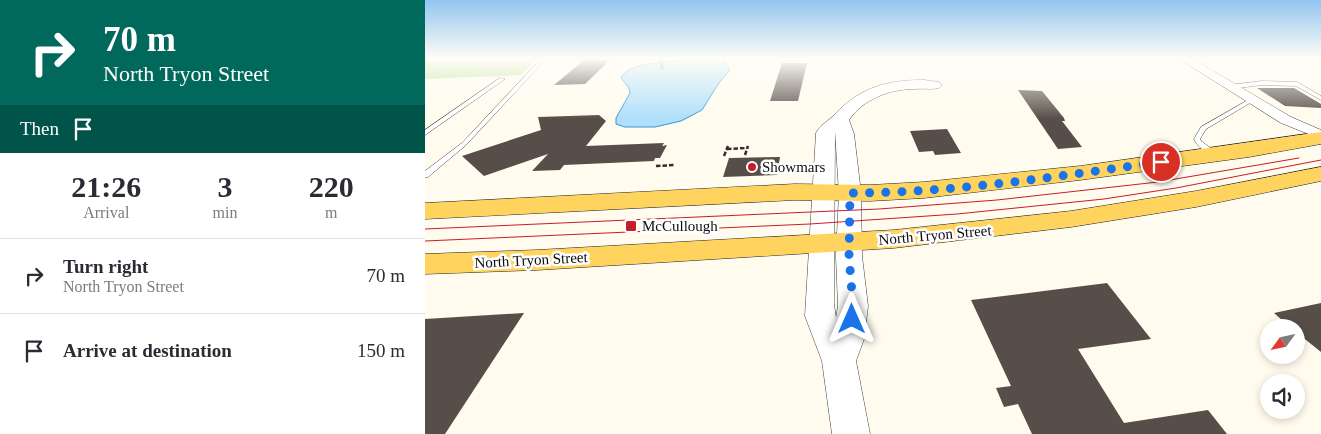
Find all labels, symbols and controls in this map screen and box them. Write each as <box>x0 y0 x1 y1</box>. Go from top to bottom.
icon: right <box>20 20 85 85</box>
text: 70 m <box>103 20 176 59</box>
text: North Tryon Street <box>103 61 269 86</box>
icon: arrive <box>69 115 97 143</box>
text: Then <box>20 118 59 139</box>
pin <box>1140 141 1182 183</box>
icon: arrive <box>1147 148 1175 176</box>
place label: Showmars <box>762 159 825 175</box>
marker: Showmars <box>746 161 758 173</box>
text: 21:26 <box>71 170 141 203</box>
text: 3 <box>217 170 232 203</box>
text: 220 <box>309 170 354 203</box>
text: Arrival <box>83 204 129 221</box>
text: min <box>213 204 237 221</box>
text: m <box>325 204 337 221</box>
place label: McCullough <box>642 218 718 234</box>
marker: McCullough <box>624 219 638 233</box>
street label: North Tryon Street <box>878 222 993 248</box>
street label: North Tryon Street <box>474 249 589 271</box>
text: Turn right <box>63 256 148 277</box>
icon: right <box>20 262 48 290</box>
text: 70 m <box>366 265 405 286</box>
text: North Tryon Street <box>63 278 184 295</box>
position arrow <box>825 292 877 344</box>
north arrow <box>1260 319 1305 364</box>
map controls <box>1260 319 1305 419</box>
icon: arrive <box>20 337 48 365</box>
text: Arrive at destination <box>63 340 232 361</box>
text: 150 m <box>357 340 405 361</box>
button: sound <box>1260 374 1305 419</box>

